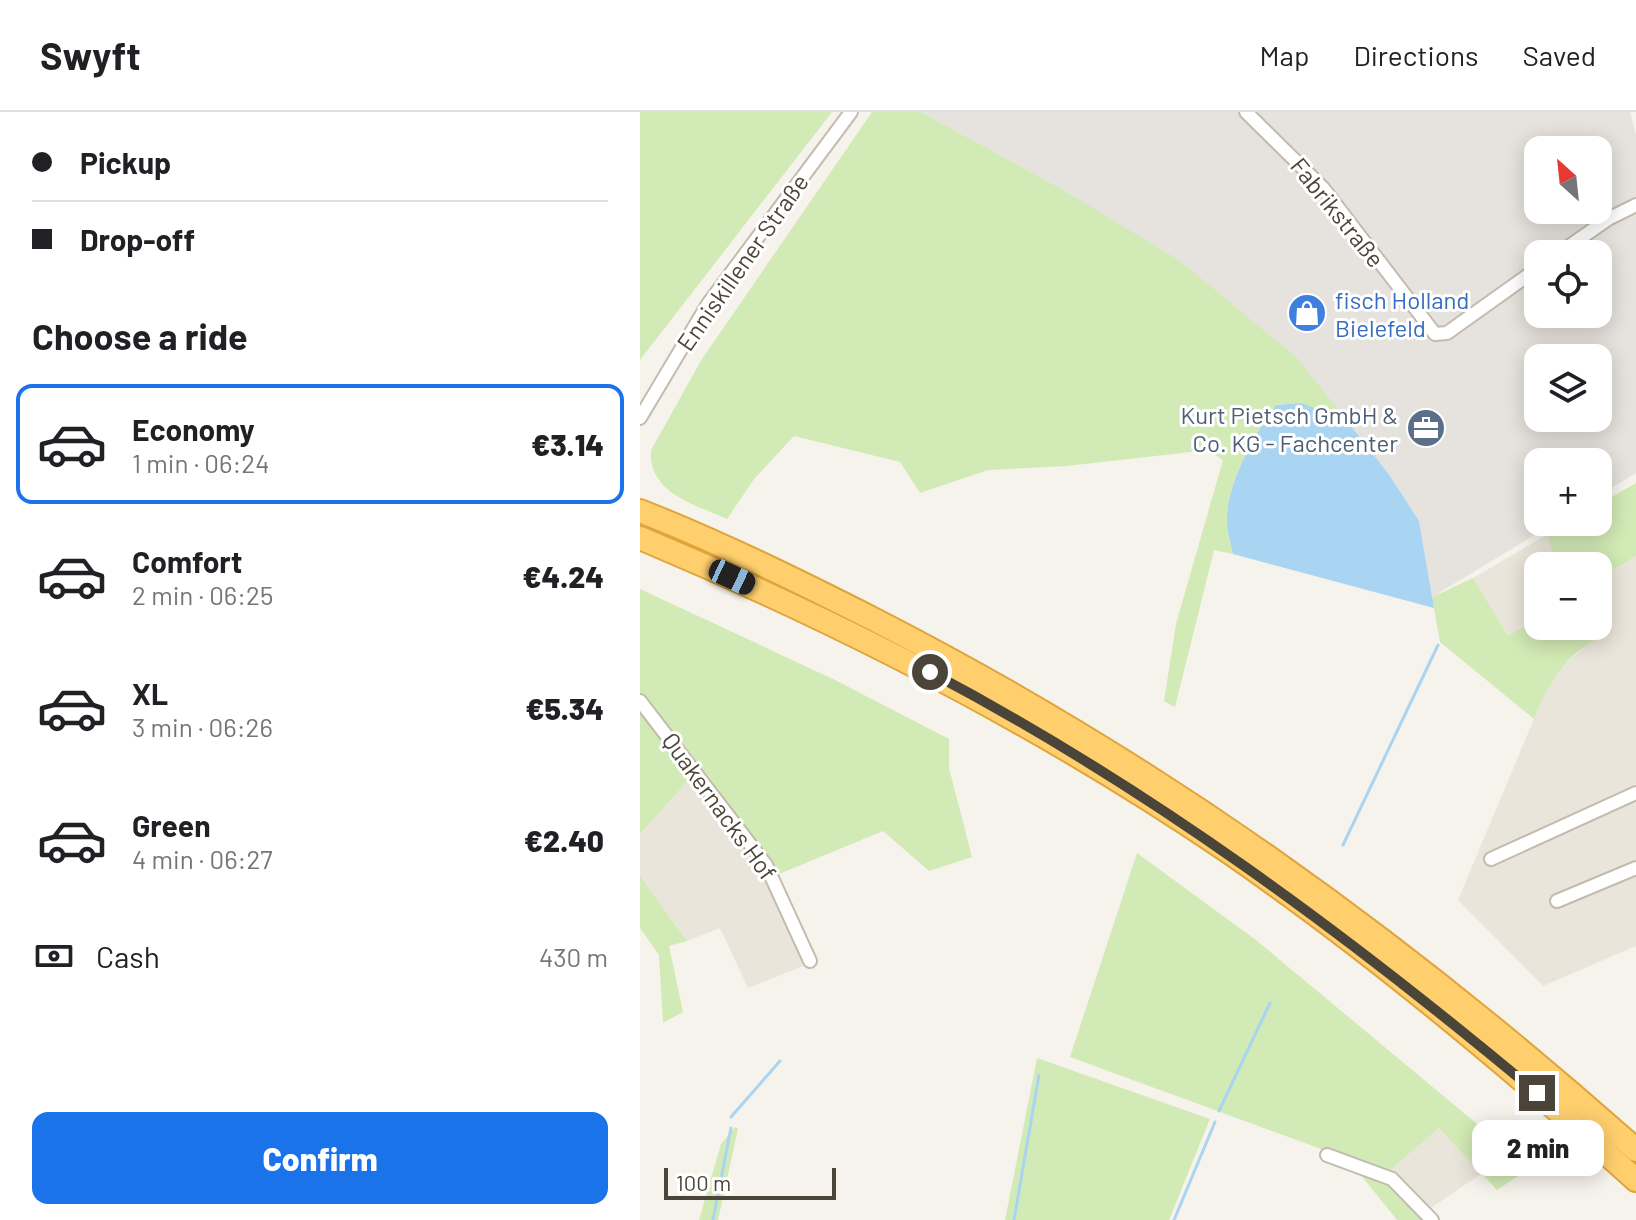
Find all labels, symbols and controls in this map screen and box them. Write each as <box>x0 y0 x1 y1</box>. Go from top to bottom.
text: Swyft <box>40 32 141 78</box>
text: Map <box>1260 38 1309 72</box>
text: Directions <box>1353 38 1479 72</box>
text: Saved <box>1523 38 1596 72</box>
north arrow <box>1524 136 1612 224</box>
map controls <box>1524 136 1612 640</box>
text: Pickup <box>80 144 171 180</box>
street label: Fabrikstraße <box>1285 151 1391 273</box>
street label: Enniskillener Straße <box>670 168 814 356</box>
text: Drop-off <box>80 221 195 257</box>
button: locate <box>1524 240 1612 328</box>
place label: fisch Holland Bielefeld <box>1335 285 1469 342</box>
shop icon: fisch Holland Bielefeld <box>1286 292 1328 334</box>
text: Choose a ride <box>32 314 248 357</box>
button: layers <box>1524 344 1612 432</box>
place label: Kurt Pietsch GmbH & Co. KG - Fachcenter <box>1180 400 1398 457</box>
office icon: Kurt Pietsch GmbH & Co. KG - Fachcenter <box>1405 407 1447 449</box>
icon: car <box>36 408 108 480</box>
text: Economy <box>132 411 255 447</box>
text: €3.14 <box>531 426 604 462</box>
text: 1 min · 06:24 <box>132 447 269 478</box>
button: + <box>1524 448 1612 536</box>
icon: car <box>36 540 108 612</box>
text: Comfort <box>132 543 242 579</box>
button: − <box>1524 552 1612 640</box>
car <box>705 556 759 598</box>
text: €4.24 <box>522 558 604 594</box>
text: 2 min · 06:25 <box>132 579 273 610</box>
route start <box>912 654 948 690</box>
icon: car <box>36 672 108 744</box>
text: XL <box>132 675 168 711</box>
text: €5.34 <box>525 690 604 726</box>
text: 3 min · 06:26 <box>132 711 273 742</box>
street label: Quakernacks Hof <box>657 727 783 885</box>
icon: car <box>36 804 108 876</box>
text: Green <box>132 807 211 843</box>
text: €2.40 <box>524 822 604 858</box>
text: 4 min · 06:27 <box>132 843 273 874</box>
icon: cash <box>32 934 76 978</box>
text: Cash <box>96 938 160 974</box>
text: 430 m <box>539 941 608 972</box>
route end <box>1519 1075 1555 1111</box>
button: Confirm <box>32 1112 608 1204</box>
callout: 2 min <box>1471 1121 1603 1177</box>
text: 2 min <box>1507 1132 1569 1163</box>
scale bar <box>664 1164 836 1200</box>
text: 100 m <box>676 1169 731 1195</box>

